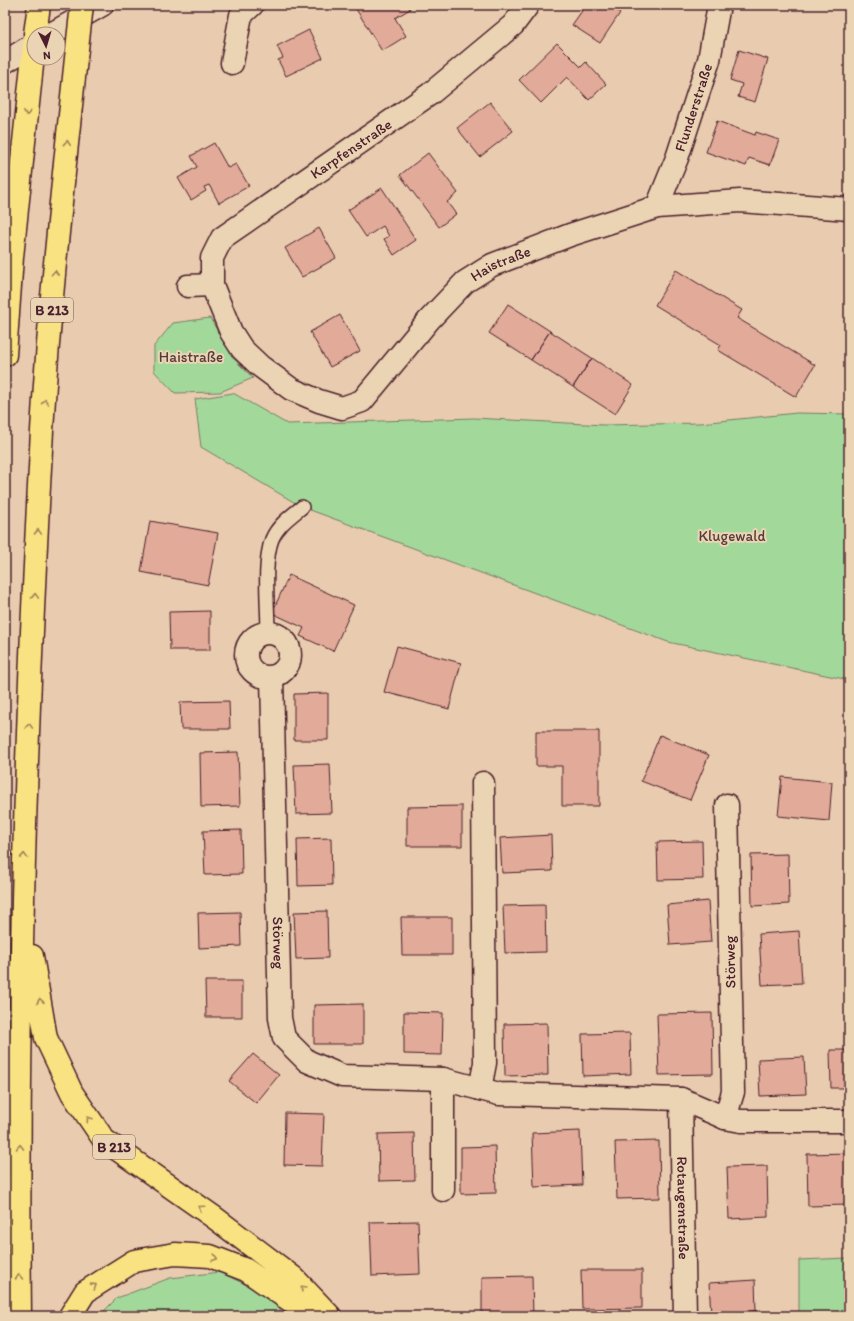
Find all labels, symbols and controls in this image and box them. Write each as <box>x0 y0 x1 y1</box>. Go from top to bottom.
north arrow <box>26 26 66 66</box>
text: N <box>43 49 51 62</box>
street label: Flunderstraße <box>671 61 716 154</box>
one-way arrow <box>22 110 31 116</box>
street label: Karpfenstraße <box>307 115 395 183</box>
one-way arrow <box>63 140 72 146</box>
street label: Haistraße <box>467 242 533 285</box>
one-way arrow <box>50 270 59 276</box>
road number: B 213 <box>31 298 73 322</box>
park label: Haistraße <box>159 348 223 366</box>
one-way arrow <box>40 399 49 405</box>
park label: Klugewald <box>698 527 766 545</box>
one-way arrow <box>33 529 42 535</box>
one-way arrow <box>31 593 39 599</box>
one-way arrow <box>25 723 34 729</box>
one-way arrow <box>20 853 28 859</box>
street label: Störweg <box>269 916 288 970</box>
street label: Störweg <box>721 935 739 988</box>
one-way arrow <box>36 998 44 1004</box>
one-way arrow <box>86 1116 94 1123</box>
road number: B 213 <box>93 1135 135 1159</box>
one-way arrow <box>16 1144 24 1150</box>
street label: Rotaugenstraße <box>673 1156 693 1260</box>
one-way arrow <box>198 1206 205 1213</box>
one-way arrow <box>212 1254 219 1262</box>
one-way arrow <box>15 1274 23 1280</box>
one-way arrow <box>90 1283 97 1291</box>
one-way arrow <box>300 1285 308 1293</box>

